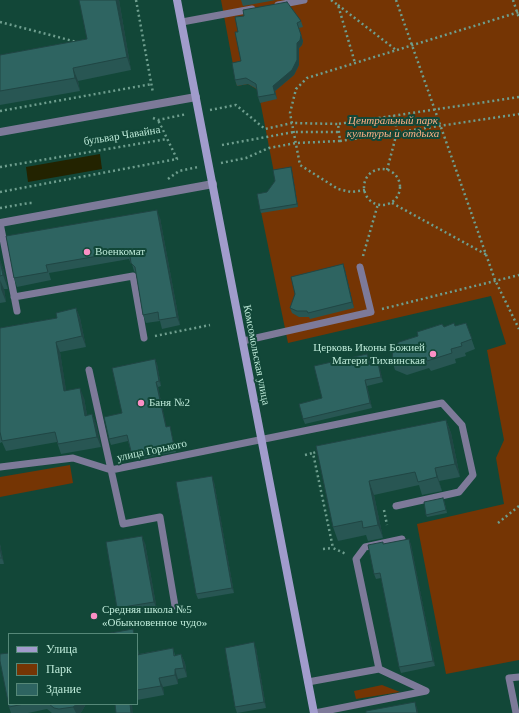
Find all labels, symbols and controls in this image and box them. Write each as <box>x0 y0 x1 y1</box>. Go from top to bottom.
park label: Центральный парк культуры и отдыха <box>347 114 439 140</box>
street label: бульвар Чавайна <box>83 123 161 149</box>
place label: Военкомат <box>95 245 145 259</box>
marker: Военкомат <box>82 247 92 257</box>
street label: Комсомольская улица <box>240 304 272 406</box>
place label: Церковь Иконы Божией Матери Тихвинская <box>313 341 425 367</box>
marker: Церковь Иконы Божией Матери Тихвинская <box>428 349 438 359</box>
place label: Баня №2 <box>149 396 190 410</box>
marker: Баня №2 <box>136 398 146 408</box>
street label: улица Горького <box>116 437 188 465</box>
place label: Средняя школа №5 «Обыкновенное чудо» <box>102 603 207 629</box>
marker: Средняя школа №5 «Обыкновенное чудо» <box>89 611 99 621</box>
legend <box>8 633 138 705</box>
text: Улица <box>46 642 77 656</box>
text: Парк <box>46 662 72 676</box>
text: Здание <box>46 682 81 696</box>

